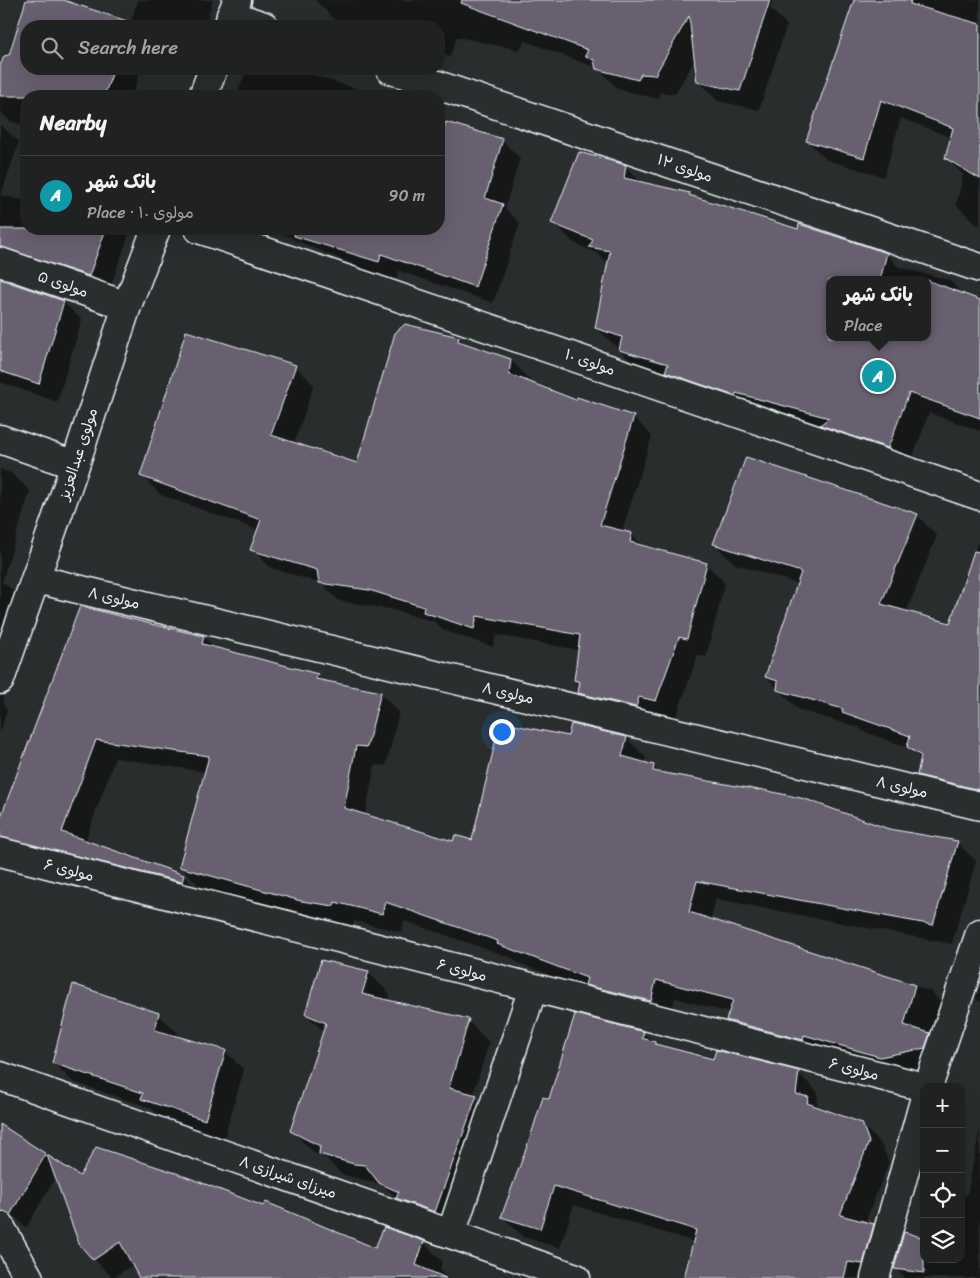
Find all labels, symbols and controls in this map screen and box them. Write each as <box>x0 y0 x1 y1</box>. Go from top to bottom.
search box <box>20 20 445 75</box>
text: Search here <box>78 31 178 64</box>
icon: search <box>38 34 66 62</box>
text: Nearby <box>40 104 106 142</box>
street label: مولوی ۱۲ <box>654 146 716 190</box>
text: بانک شهر <box>87 165 156 198</box>
text: A <box>51 181 61 210</box>
text: 90 m <box>389 181 425 210</box>
text: Place · مولوی ۱۰ <box>87 198 194 227</box>
street label: مولوی ۵ <box>34 263 92 305</box>
popup <box>826 276 931 341</box>
text: بانک شهر <box>844 278 913 311</box>
text: Place <box>844 311 882 340</box>
street label: مولوی ۱۰ <box>561 341 619 383</box>
pin: A <box>862 357 894 395</box>
street label: مولوی عبدالعزیز <box>50 404 105 505</box>
street label: مولوی ۸ <box>86 579 142 617</box>
street label: مولوی ۸ <box>480 674 536 712</box>
your location <box>489 719 515 745</box>
street label: مولوی ۸ <box>874 768 930 806</box>
street label: مولوی ۶ <box>41 851 97 889</box>
street label: مولوی ۶ <box>434 951 490 989</box>
street label: مولوی ۶ <box>826 1050 882 1088</box>
map controls <box>920 1083 965 1263</box>
button: + <box>920 1083 965 1128</box>
button: − <box>920 1128 965 1173</box>
street label: میرزای شیرازی ۸ <box>236 1148 340 1206</box>
button: locate <box>920 1173 965 1218</box>
button: layers <box>920 1218 965 1263</box>

